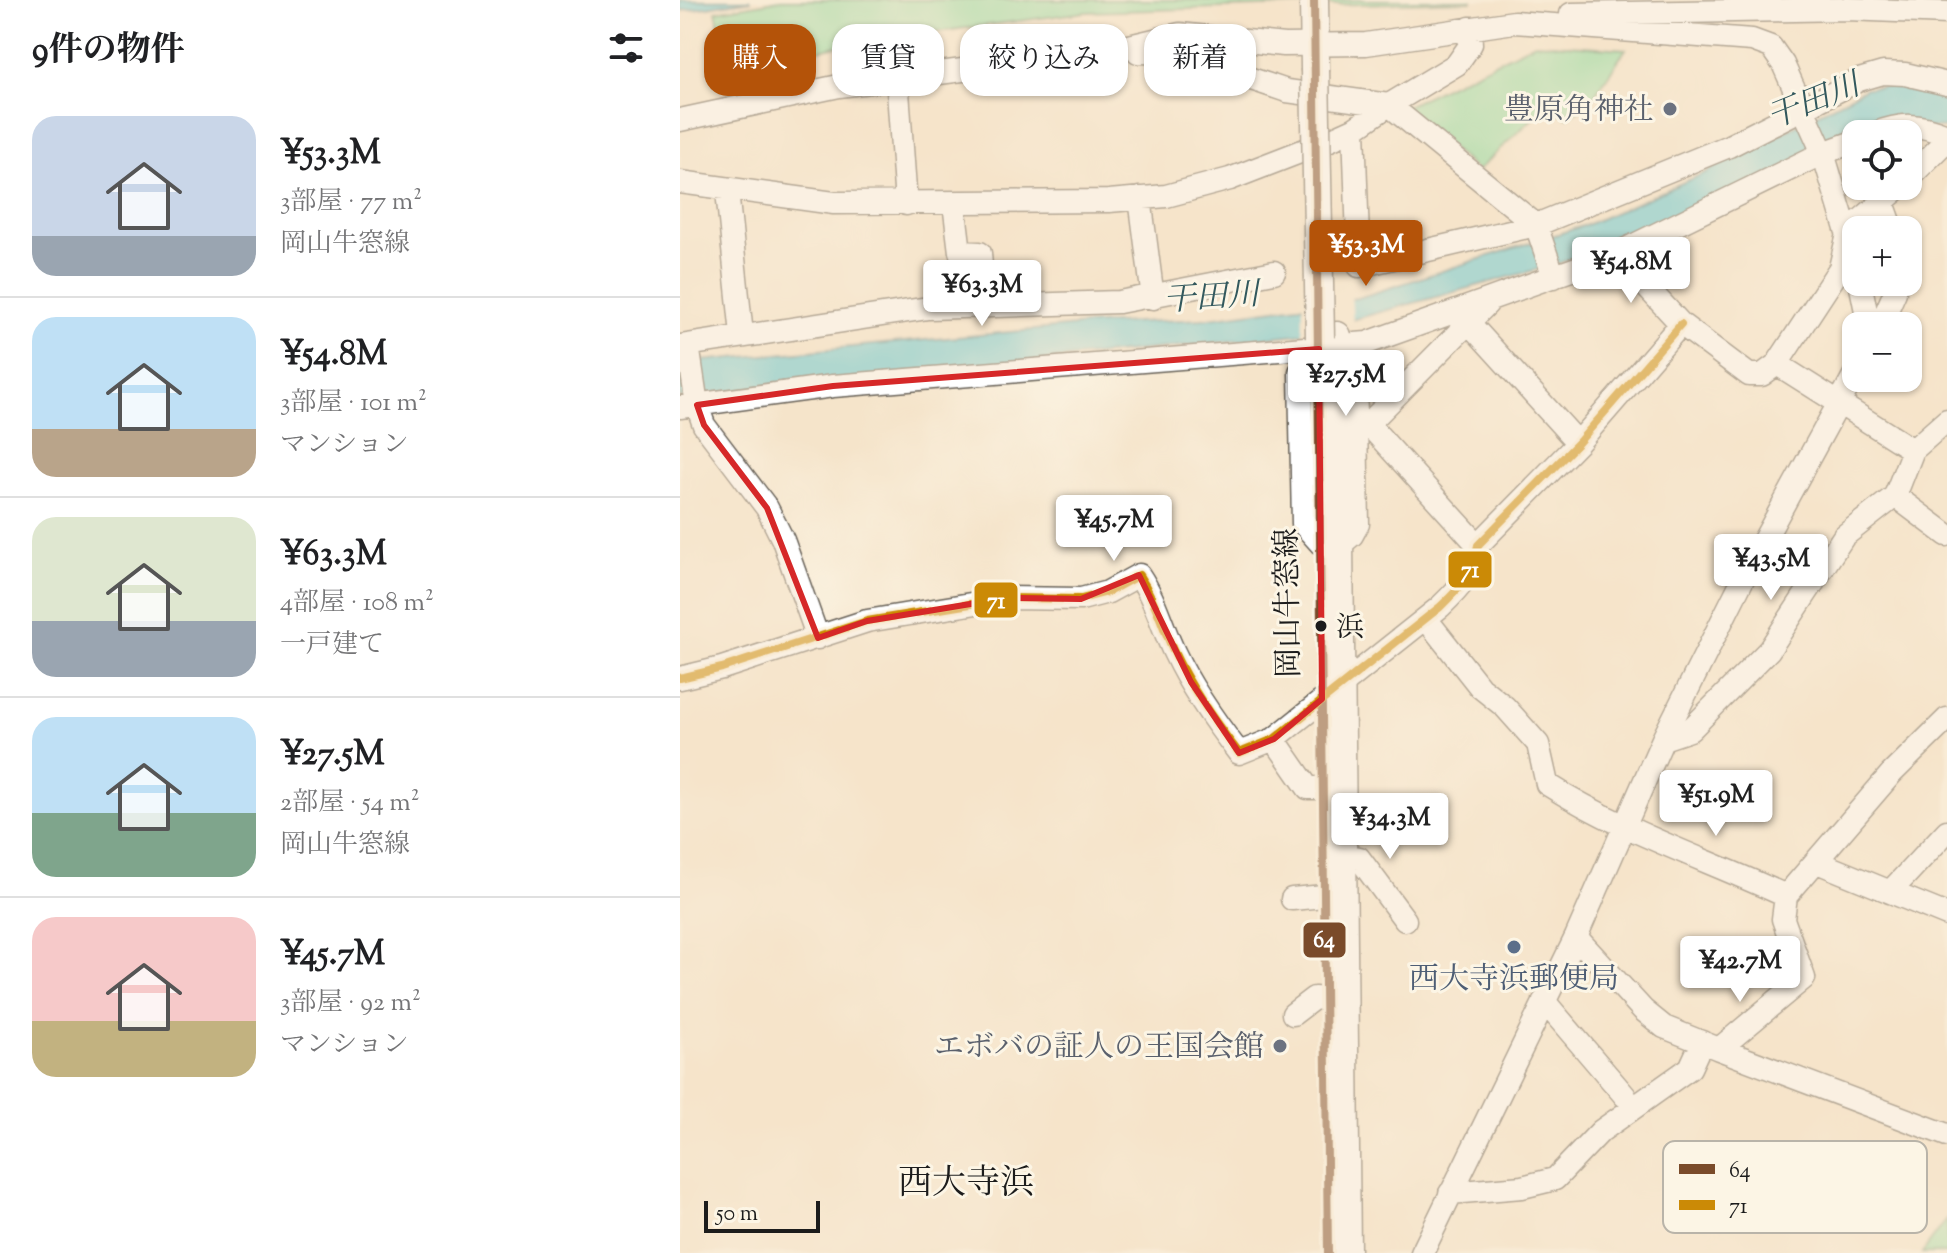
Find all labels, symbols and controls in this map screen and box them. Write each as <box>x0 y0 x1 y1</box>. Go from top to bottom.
chip: 購入 <box>704 24 816 96</box>
chip: 賃貸 <box>832 24 944 96</box>
chip: 絞り込み <box>960 24 1128 96</box>
chip: 新着 <box>1144 24 1256 96</box>
icon: filters <box>604 26 648 70</box>
text: 9件の物件 <box>32 27 185 76</box>
water label: 干田川 <box>1761 62 1870 142</box>
place label: 豊原角神社 <box>1504 90 1654 133</box>
marker: 豊原角神社 <box>1661 100 1679 118</box>
map controls <box>1842 120 1922 392</box>
button: locate <box>1842 120 1922 200</box>
text: ¥53.3M <box>280 130 381 179</box>
icon: home <box>96 148 192 244</box>
text: 3部屋 · 77 m² <box>280 184 422 221</box>
button: + <box>1842 216 1922 296</box>
pin: ¥53.3M <box>1301 220 1431 288</box>
text: 岡山牛窓線 <box>280 226 410 263</box>
text: ¥53.3M <box>1327 227 1405 264</box>
pin: ¥54.8M <box>1566 237 1696 305</box>
text: ¥54.8M <box>1590 244 1672 281</box>
pin: ¥63.3M <box>917 260 1047 328</box>
text: ¥63.3M <box>941 267 1023 304</box>
water label: 干田川 <box>1162 272 1264 325</box>
button: − <box>1842 312 1922 392</box>
text: ¥54.8M <box>280 331 387 380</box>
icon: home <box>96 349 192 445</box>
pin: ¥27.5M <box>1281 350 1411 418</box>
text: ¥27.5M <box>1306 357 1386 394</box>
text: 3部屋 · 101 m² <box>280 385 427 422</box>
text: マンション <box>280 427 409 464</box>
pin: ¥45.7M <box>1049 495 1179 563</box>
text: ¥45.7M <box>1074 502 1154 539</box>
street label: 岡山牛窓線 <box>1267 528 1312 678</box>
text: ¥63.3M <box>280 531 387 580</box>
pin: ¥43.5M <box>1706 534 1836 602</box>
text: ¥43.5M <box>1732 541 1810 578</box>
icon: home <box>96 549 192 645</box>
line badge: 71 <box>1447 550 1493 589</box>
text: 71 <box>1461 556 1480 588</box>
line badge: 71 <box>973 581 1019 619</box>
text: 4部屋 · 108 m² <box>280 585 434 622</box>
text: 71 <box>987 587 1006 619</box>
place label: 浜 <box>1336 609 1364 649</box>
marker: 浜 <box>1313 618 1329 634</box>
text: 一戸建て <box>280 627 384 664</box>
text: ¥27.5M <box>280 731 384 780</box>
icon: home <box>96 749 192 845</box>
pin: ¥51.9M <box>1651 770 1781 838</box>
text: ¥51.9M <box>1677 777 1755 814</box>
text: 2部屋 · 54 m² <box>280 785 420 822</box>
pin: ¥34.3M <box>1325 793 1455 861</box>
text: ¥34.3M <box>1349 800 1431 837</box>
text: 岡山牛窓線 <box>280 827 410 864</box>
line badge: 64 <box>1302 921 1347 959</box>
text: 64 <box>1313 926 1335 958</box>
text: ¥45.7M <box>280 931 385 980</box>
pin: ¥42.7M <box>1675 936 1805 1004</box>
marker: 西大寺浜郵便局 <box>1505 938 1523 956</box>
text: ¥42.7M <box>1698 943 1782 980</box>
icon: home <box>96 949 192 1045</box>
place label: 西大寺浜郵便局 <box>1409 959 1619 1002</box>
text: 3部屋 · 92 m² <box>280 985 421 1022</box>
text: マンション <box>280 1027 409 1064</box>
place label: エボバの証人の王国会館 <box>934 1027 1264 1070</box>
marker: エボバの証人の王国会館 <box>1271 1037 1289 1055</box>
legend <box>1663 1141 1927 1233</box>
text: 64 <box>1729 1156 1751 1188</box>
district label: 西大寺浜 <box>898 1160 1034 1209</box>
text: 71 <box>1729 1192 1748 1224</box>
scale bar <box>704 1197 820 1233</box>
text: 50 m <box>716 1199 758 1231</box>

